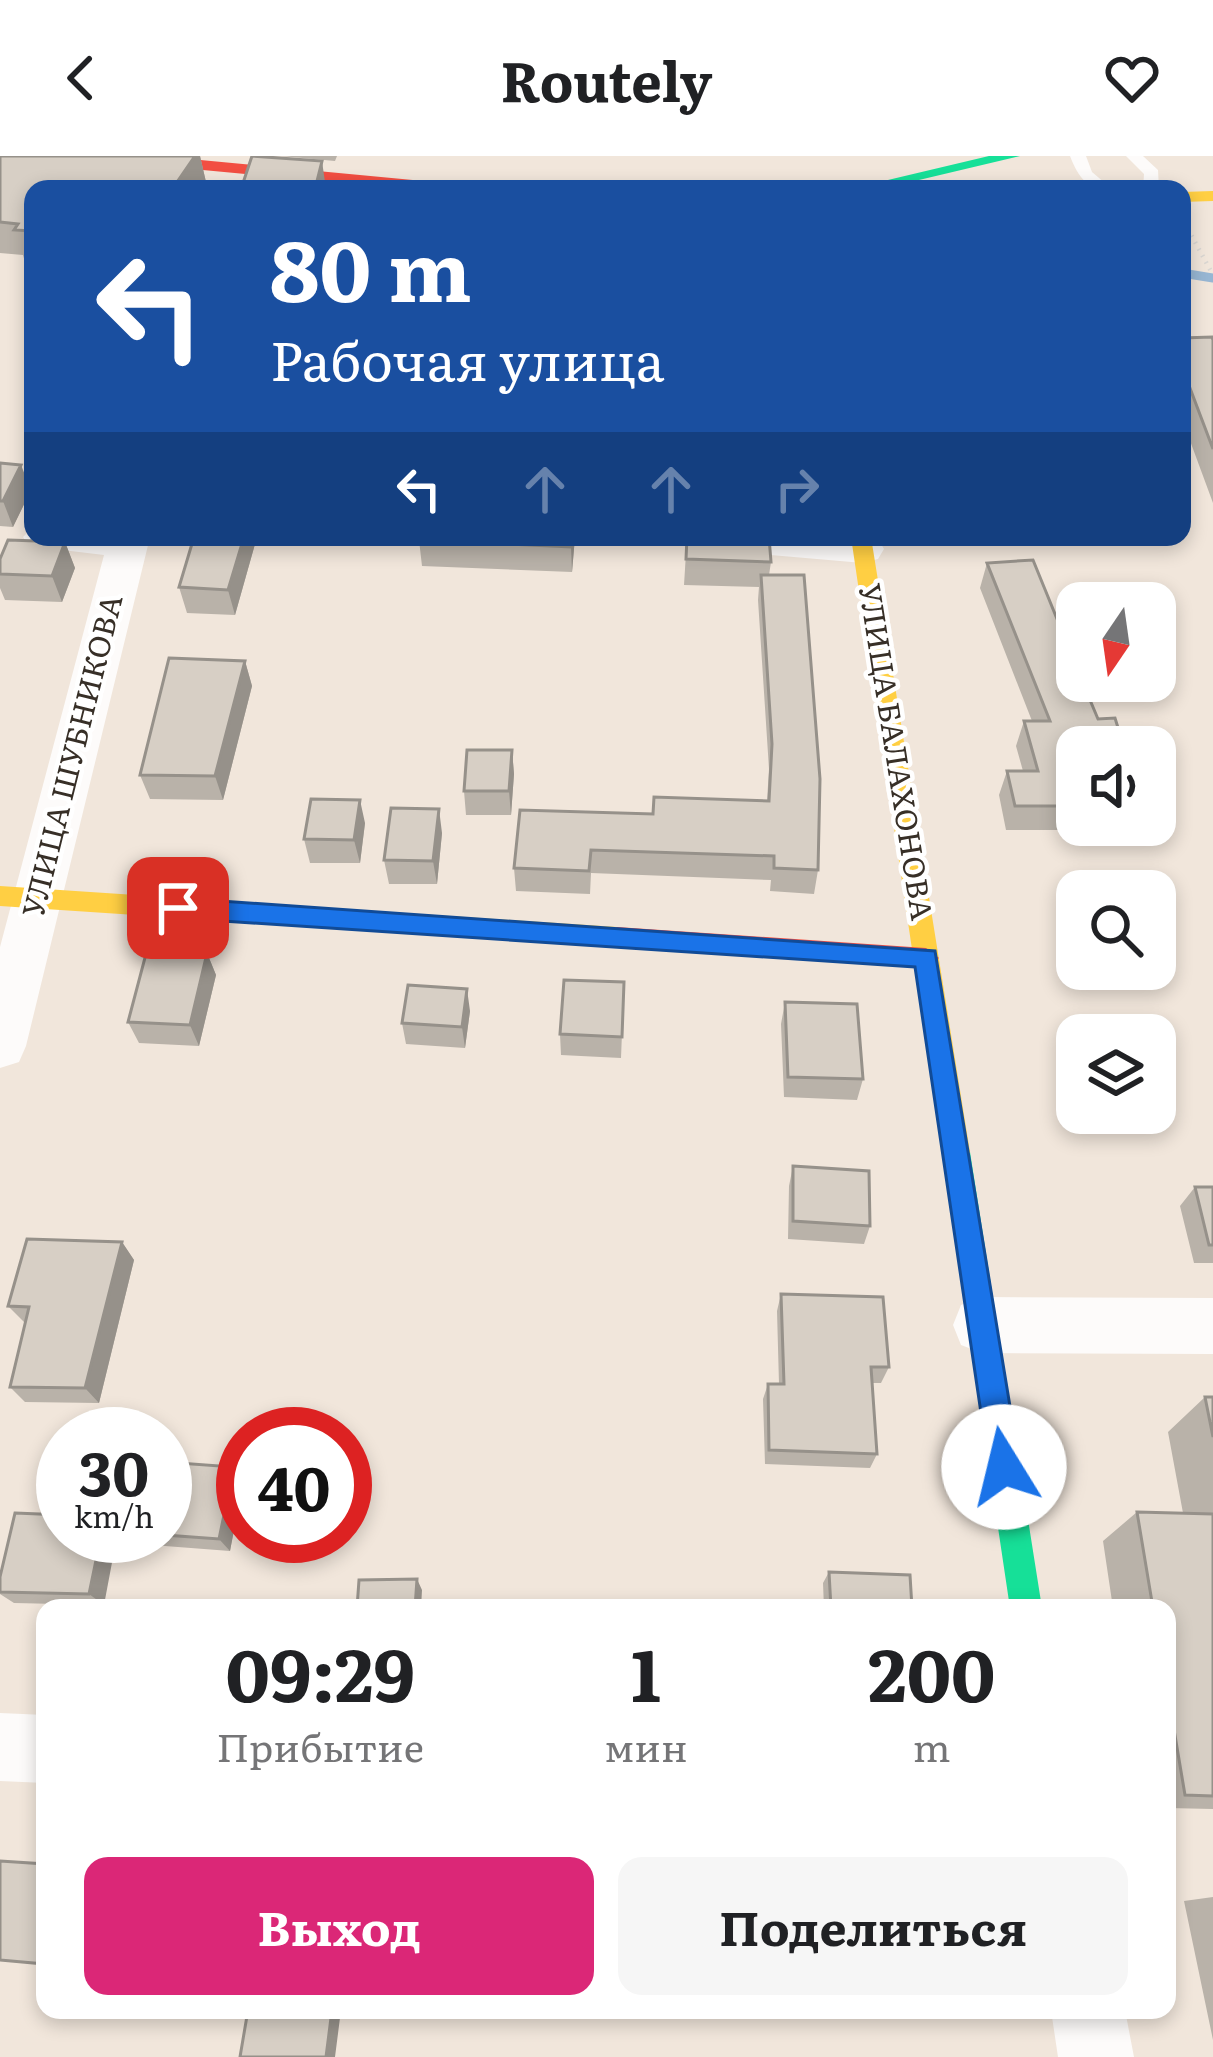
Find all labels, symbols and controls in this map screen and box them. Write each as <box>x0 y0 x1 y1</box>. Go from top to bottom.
text: Routely <box>501 38 712 119</box>
icon: back <box>48 45 114 111</box>
icon: heart <box>1099 45 1165 111</box>
text: 80 m <box>270 203 472 328</box>
icon: left <box>72 228 228 384</box>
text: Рабочая улица <box>270 317 665 398</box>
icon: left <box>386 456 452 522</box>
icon: ahead <box>512 456 578 522</box>
icon: ahead <box>638 456 704 522</box>
icon: right <box>764 456 830 522</box>
street label: УЛИЦА БАЛАХОНОВА <box>850 580 946 923</box>
north arrow <box>1056 582 1176 702</box>
map controls <box>1056 582 1176 1134</box>
street label: УЛИЦА ШУБНИКОВА <box>9 589 131 921</box>
button: sound <box>1056 726 1176 846</box>
pin <box>127 857 229 959</box>
button: search <box>1056 870 1176 990</box>
icon: arrive <box>145 875 211 941</box>
button: layers <box>1056 1014 1176 1134</box>
position arrow <box>941 1404 1067 1530</box>
speed limit sign: 40 <box>216 1407 372 1563</box>
text: 30 <box>79 1425 149 1514</box>
text: km/h <box>74 1493 154 1537</box>
text: 09:29 <box>226 1617 415 1724</box>
text: 1 <box>631 1617 661 1724</box>
text: 200 <box>868 1617 995 1724</box>
text: Прибытие <box>217 1716 424 1774</box>
text: мин <box>605 1716 688 1774</box>
text: m <box>913 1716 951 1774</box>
button: Выход <box>84 1857 594 1995</box>
button: Поделиться <box>618 1857 1128 1995</box>

